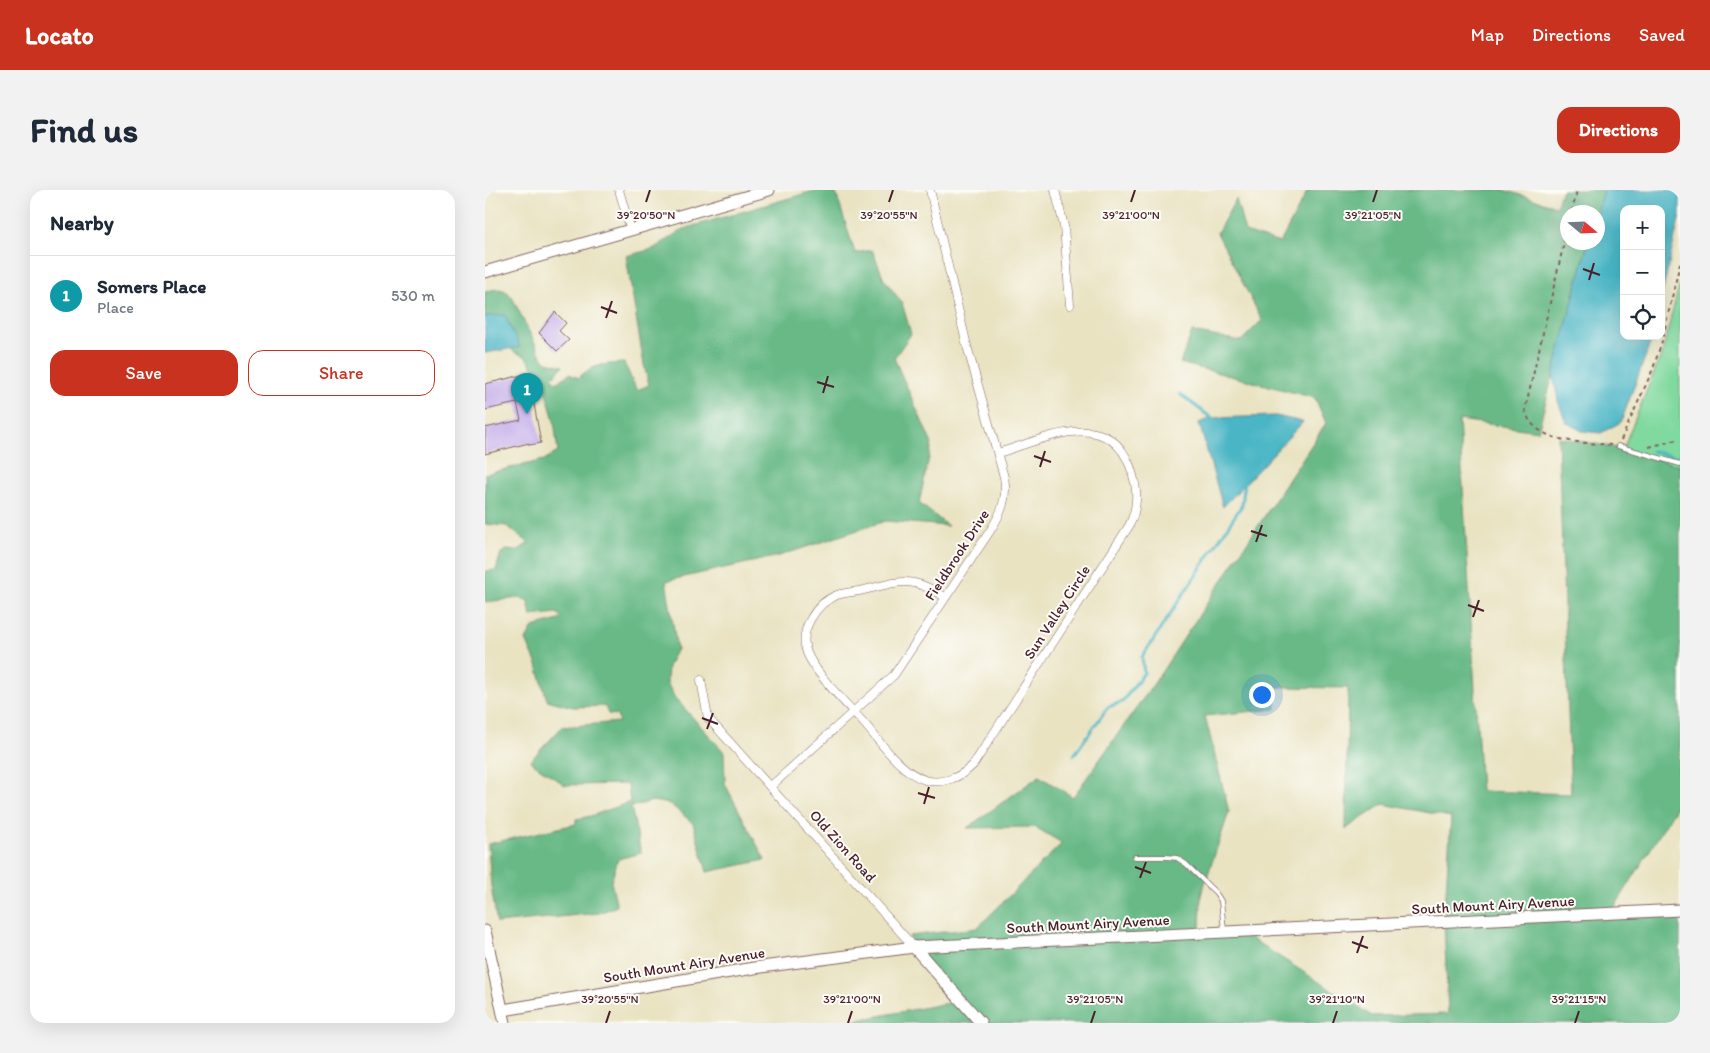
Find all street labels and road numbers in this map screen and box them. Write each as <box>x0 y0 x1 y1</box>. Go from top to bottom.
street label: Fieldbrook Drive <box>921 506 993 604</box>
street label: Sun Valley Circle <box>1020 562 1094 662</box>
street label: Old Zion Road <box>806 806 881 887</box>
street label: South Mount Airy Avenue <box>1411 892 1575 918</box>
street label: South Mount Airy Avenue <box>1006 911 1170 937</box>
street label: South Mount Airy Avenue <box>602 943 766 987</box>

